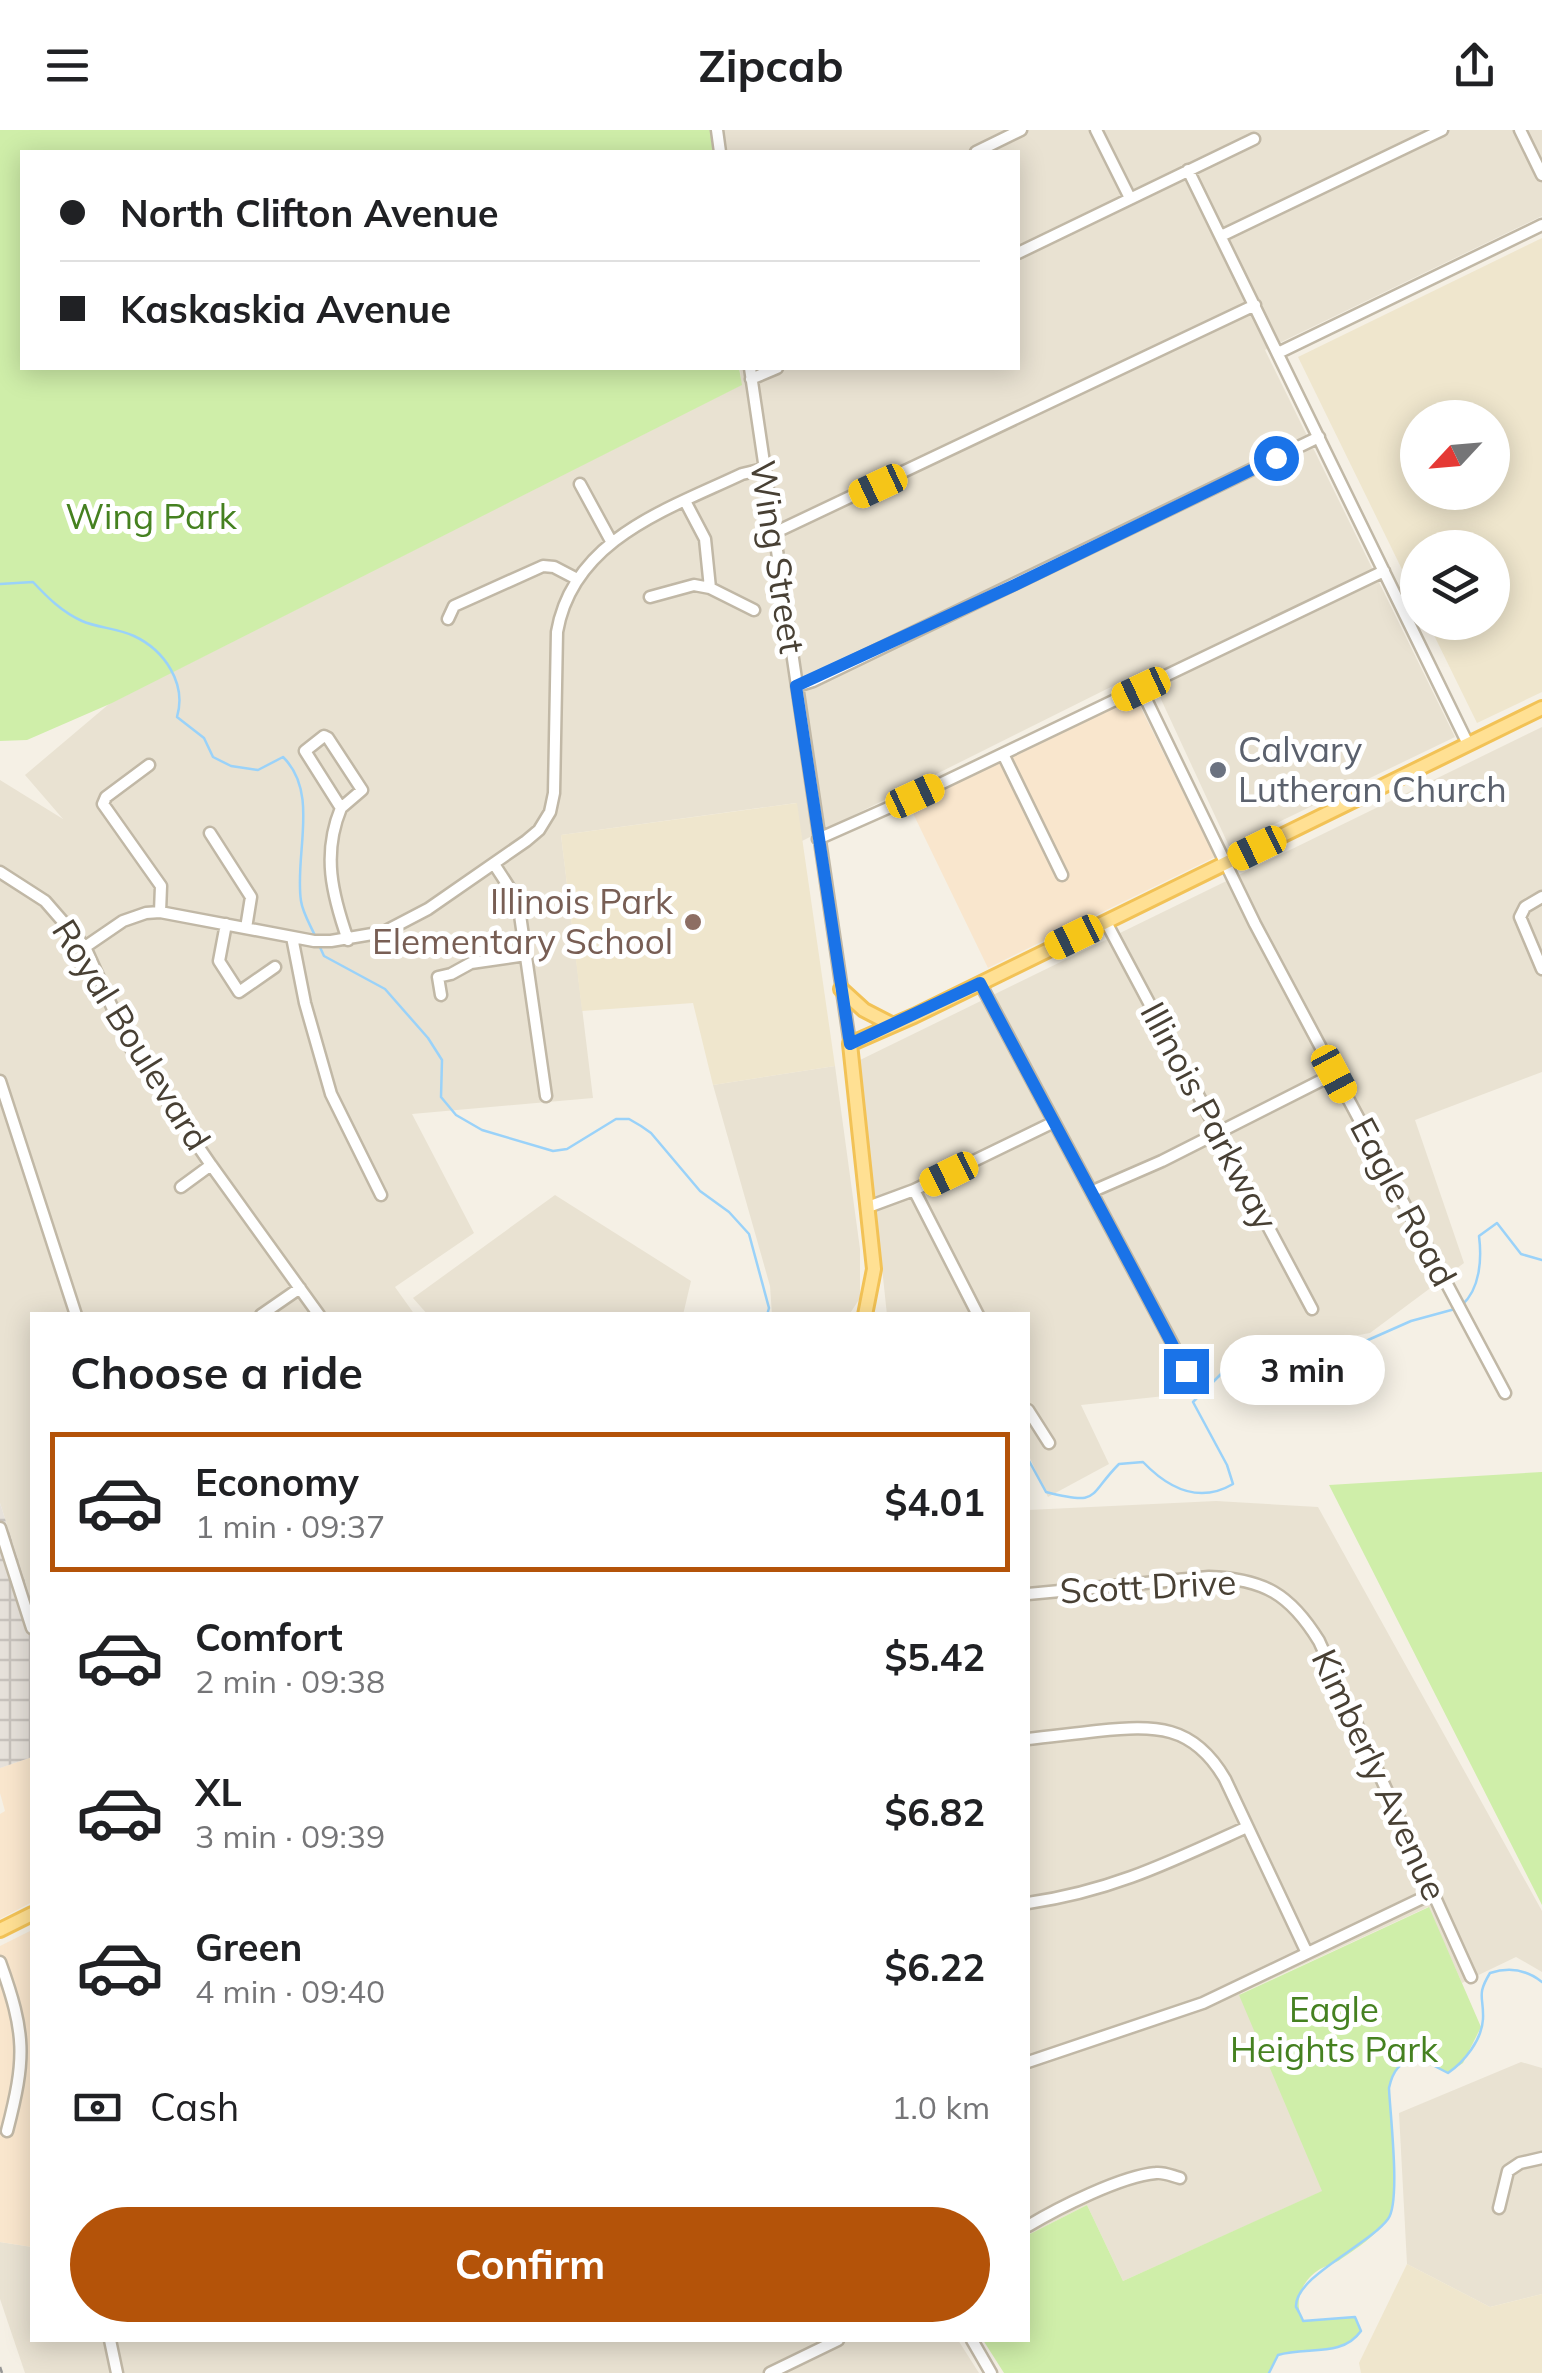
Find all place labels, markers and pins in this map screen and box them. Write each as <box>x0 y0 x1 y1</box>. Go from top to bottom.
place label: Calvary Lutheran Church <box>1238 727 1507 811</box>
marker: Calvary Lutheran Church <box>1207 759 1229 781</box>
place label: Illinois Park Elementary School <box>372 879 674 963</box>
marker: Illinois Park Elementary School <box>682 911 704 933</box>

